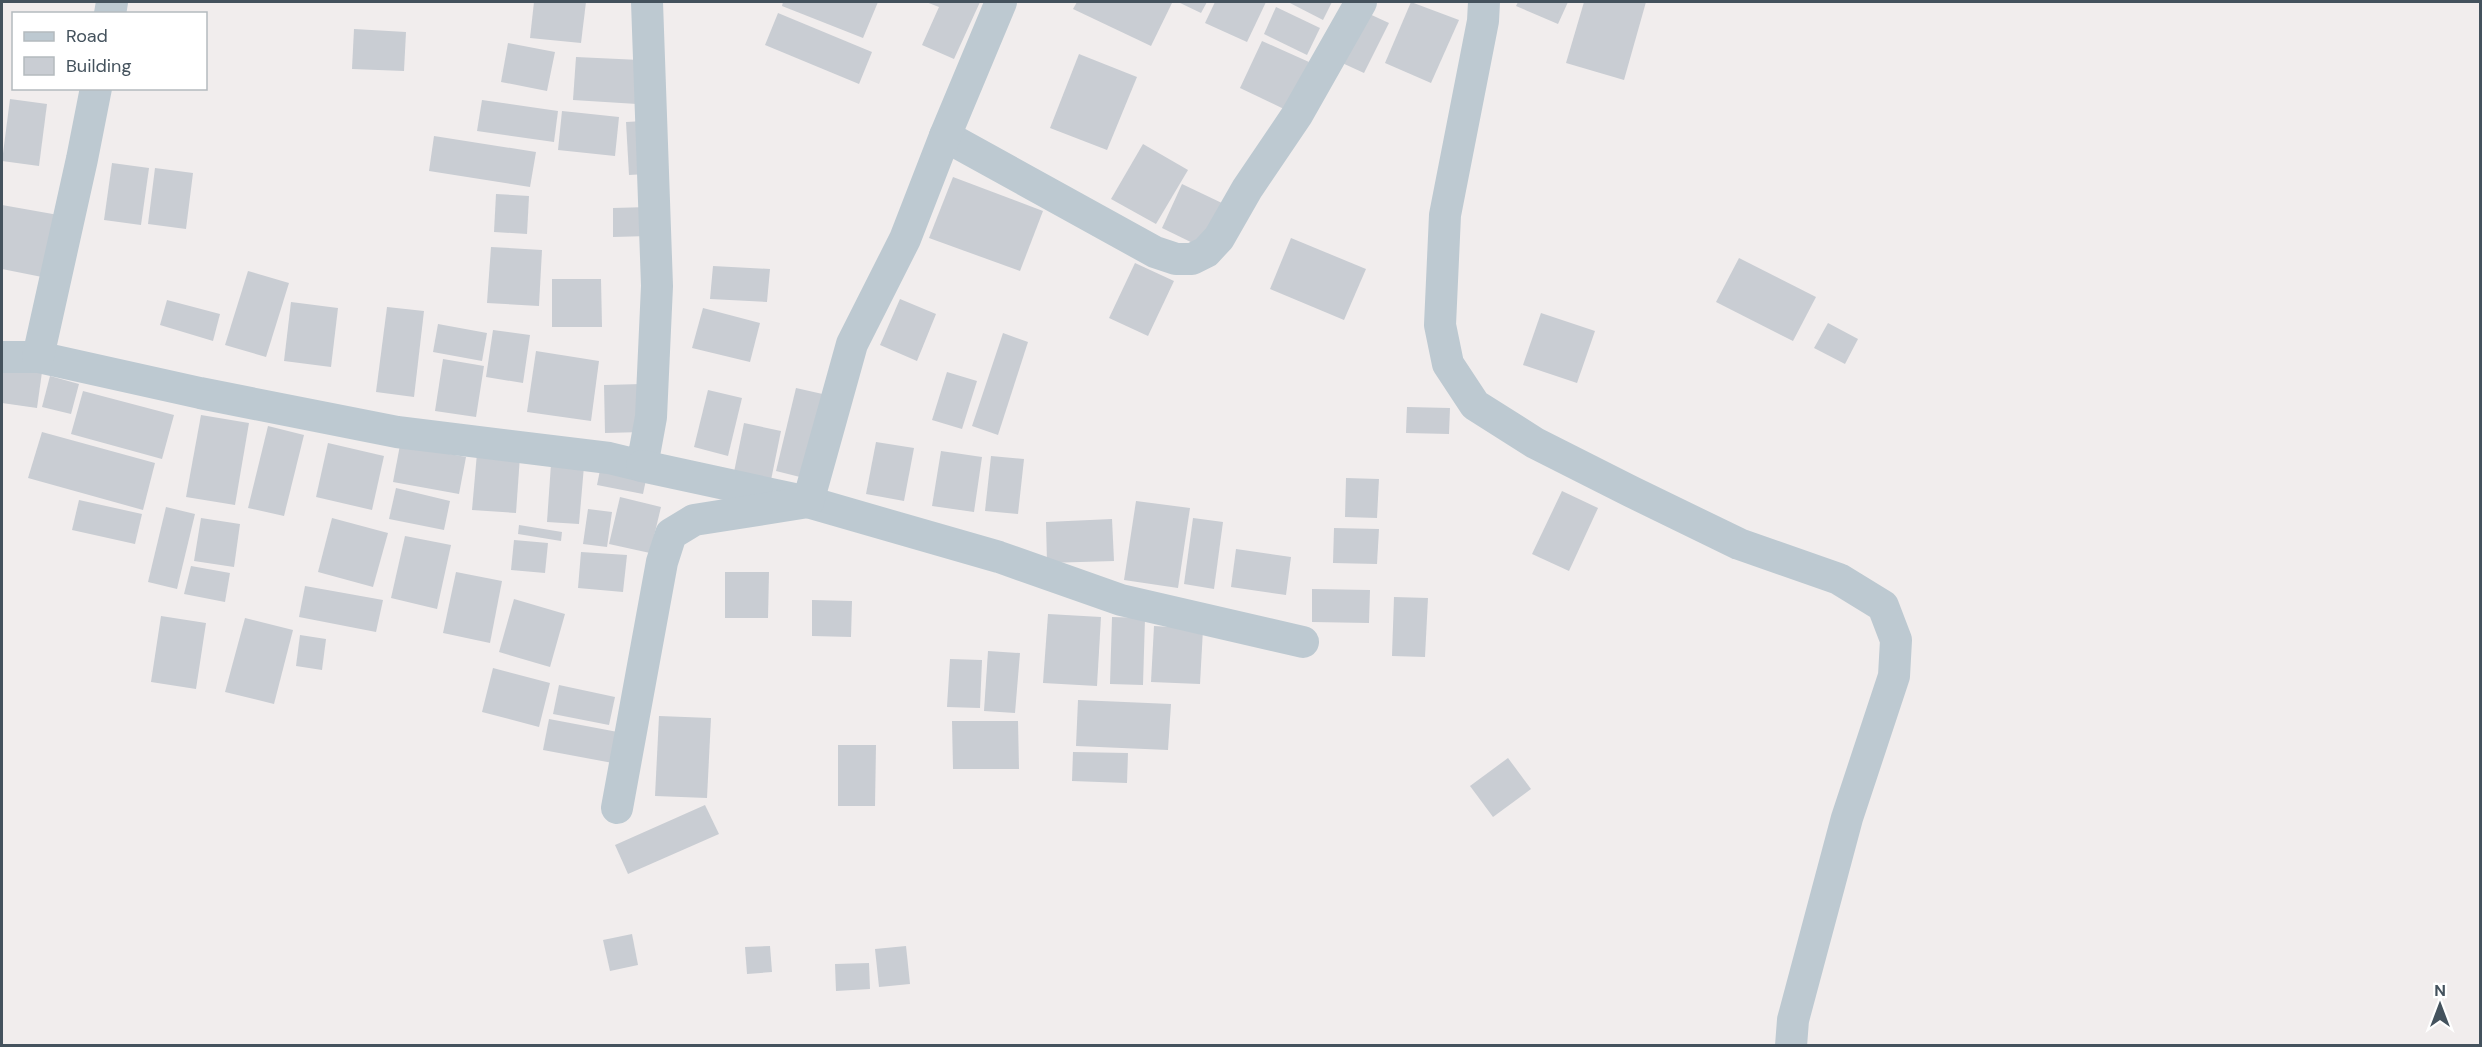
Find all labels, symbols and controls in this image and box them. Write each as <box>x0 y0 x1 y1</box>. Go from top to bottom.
legend <box>12 12 207 90</box>
text: Road <box>66 24 108 48</box>
text: Building <box>66 54 131 78</box>
north arrow <box>2410 975 2470 1035</box>
text: N <box>2434 980 2446 1001</box>

